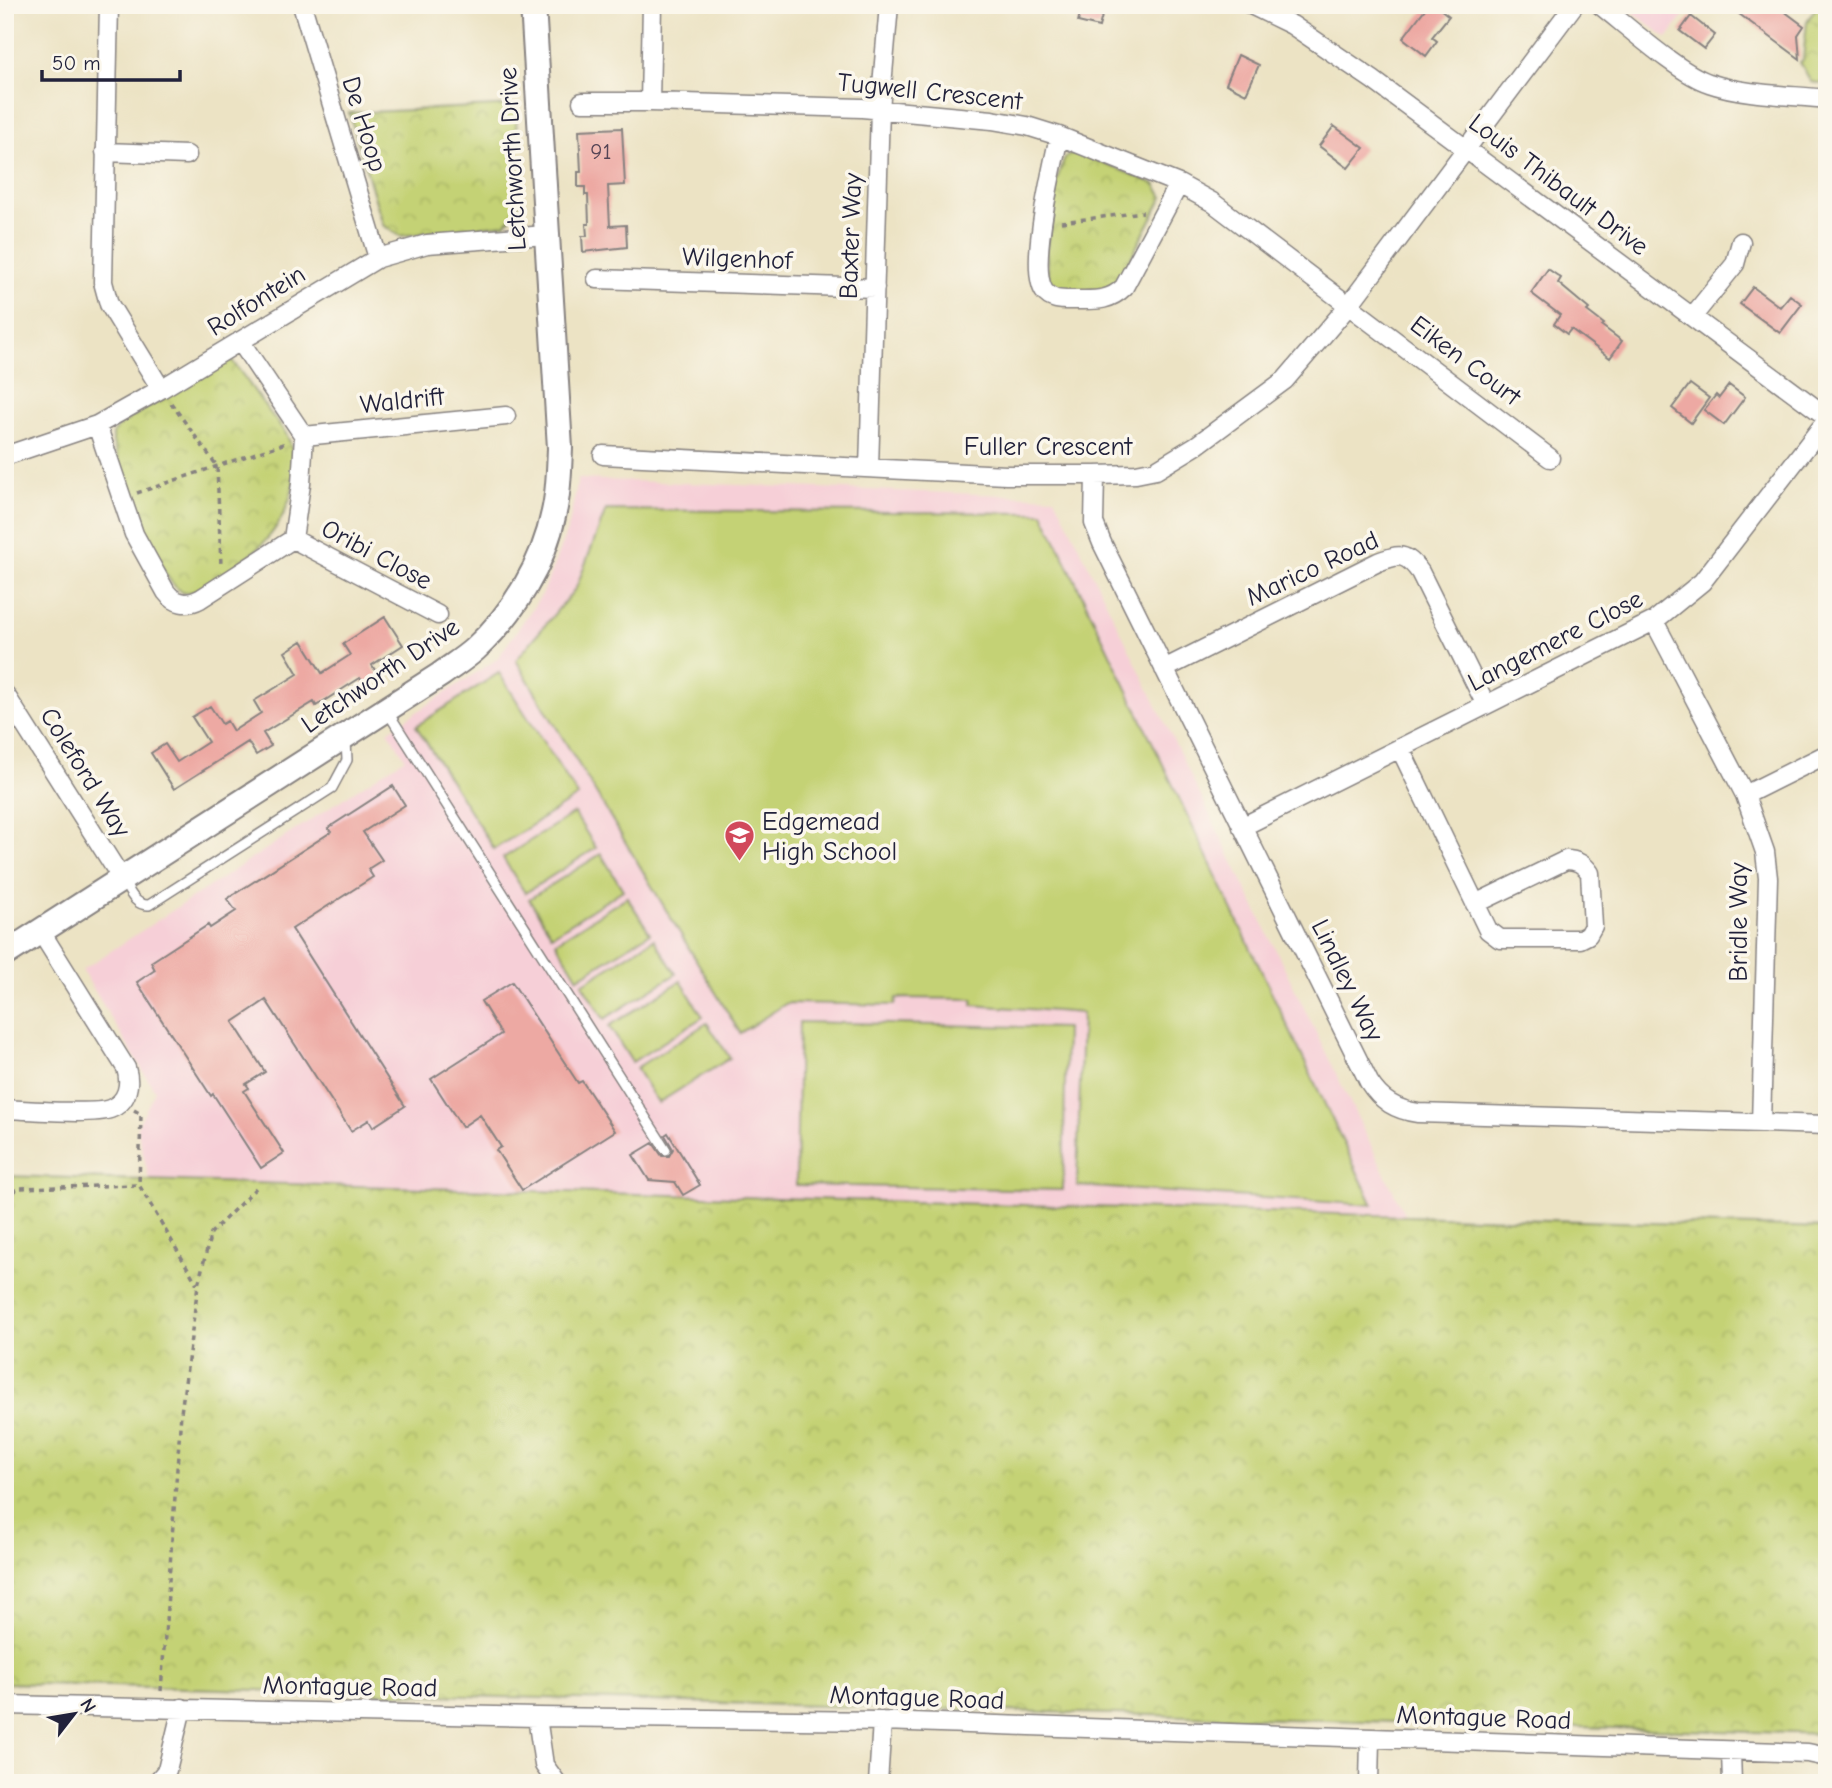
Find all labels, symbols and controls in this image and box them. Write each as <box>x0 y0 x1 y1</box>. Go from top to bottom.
scale bar <box>42 38 180 82</box>
text: 50 m <box>52 51 101 75</box>
street label: Letchworth Drive <box>493 66 533 252</box>
street label: Tugwell Crescent <box>836 67 1025 117</box>
street label: De Hoop <box>335 73 393 176</box>
street label: Louis Thibault Drive <box>1463 108 1654 262</box>
house number: 91 <box>590 138 612 165</box>
street label: Baxter Way <box>834 172 868 300</box>
street label: Wilgenhof <box>681 242 794 276</box>
street label: Rolfontein <box>202 259 311 343</box>
street label: Eiken Court <box>1404 310 1528 413</box>
street label: Waldrift <box>358 381 447 420</box>
street label: Fuller Crescent <box>964 432 1134 462</box>
street label: Oribi Close <box>316 513 437 596</box>
street label: Marico Road <box>1241 525 1383 613</box>
street label: Langemere Close <box>1463 584 1648 698</box>
street label: Letchworth Drive <box>296 612 465 740</box>
street label: Coleford Way <box>34 702 137 843</box>
place label: Edgemead High School <box>762 807 897 867</box>
school or university icon: Edgemead High School <box>722 819 756 863</box>
street label: Bridle Way <box>1724 862 1754 982</box>
street label: Lindley Way <box>1305 915 1390 1047</box>
street label: Montague Road <box>262 1670 438 1704</box>
north arrow <box>38 1680 108 1750</box>
street label: Montague Road <box>829 1680 1005 1716</box>
text: N <box>75 1695 100 1717</box>
street label: Montague Road <box>1396 1700 1572 1736</box>

